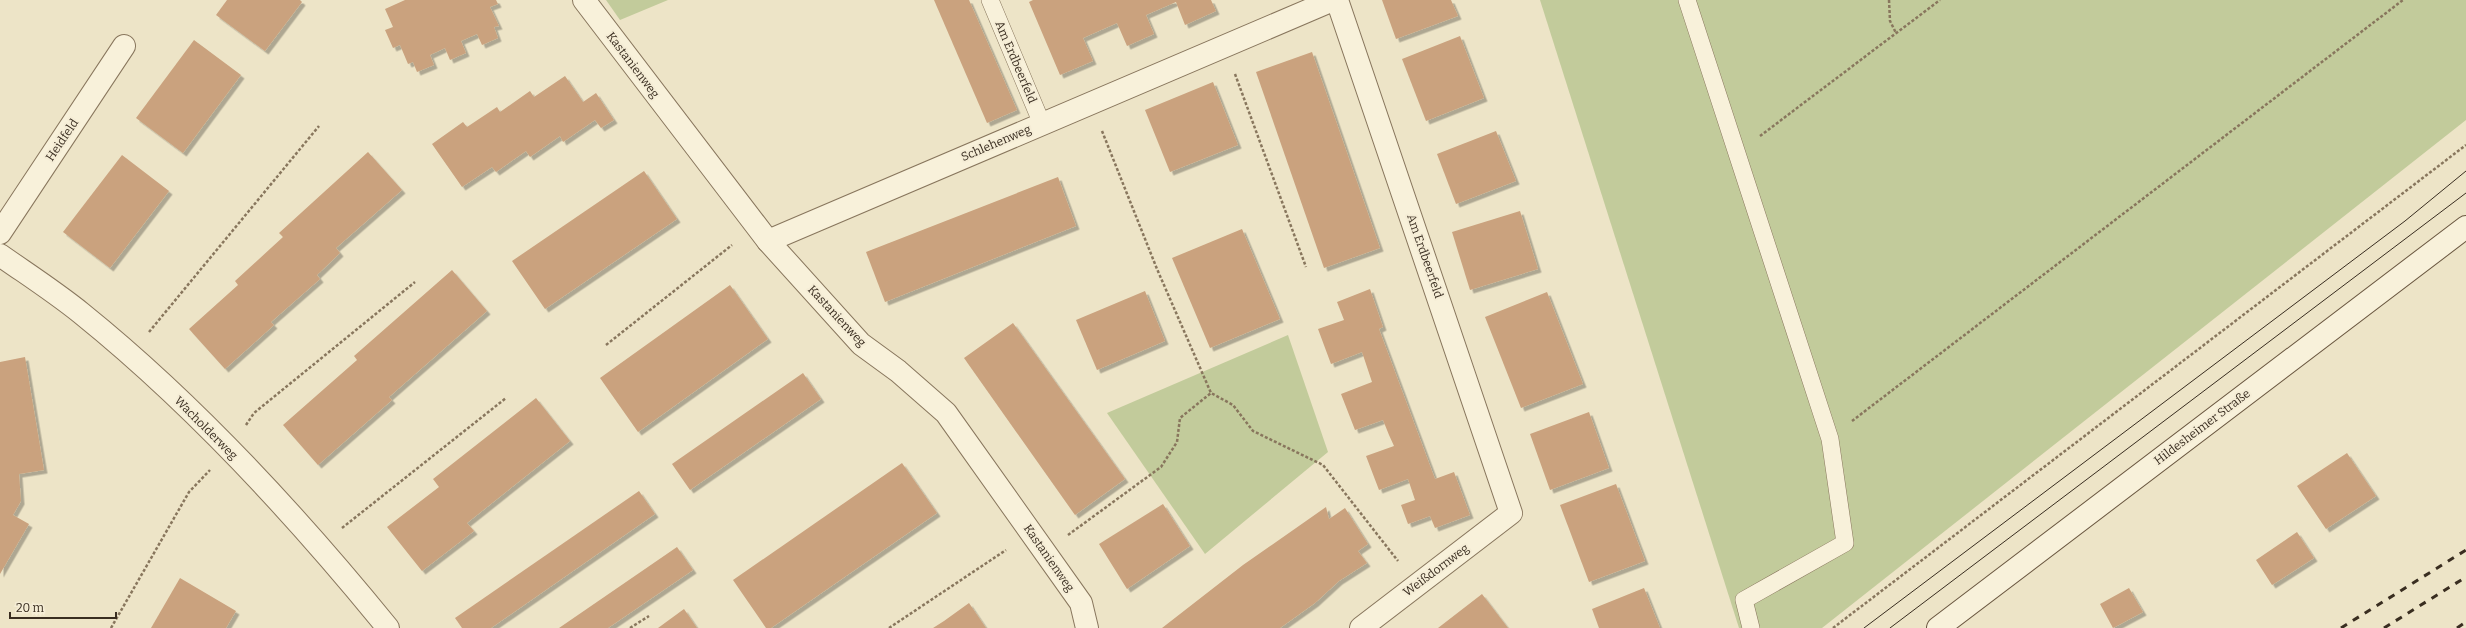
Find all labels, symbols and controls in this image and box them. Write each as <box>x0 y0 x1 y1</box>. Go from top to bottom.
street label: Am Erdbeerfeld <box>992 19 1040 105</box>
street label: Kastanienweg <box>604 29 662 101</box>
street label: Heidfeld <box>43 116 81 164</box>
street label: Schlehenweg <box>959 122 1033 164</box>
street label: Am Erdbeerfeld <box>1404 212 1446 300</box>
street label: Kastanienweg <box>805 282 869 350</box>
street label: Hildesheimer Straße <box>2151 386 2253 468</box>
street label: Wacholderweg <box>172 394 241 463</box>
street label: Kastanienweg <box>1021 522 1077 595</box>
street label: Weißdornweg <box>1401 541 1472 599</box>
scale bar <box>10 594 116 620</box>
text: 20 m <box>16 601 45 615</box>

